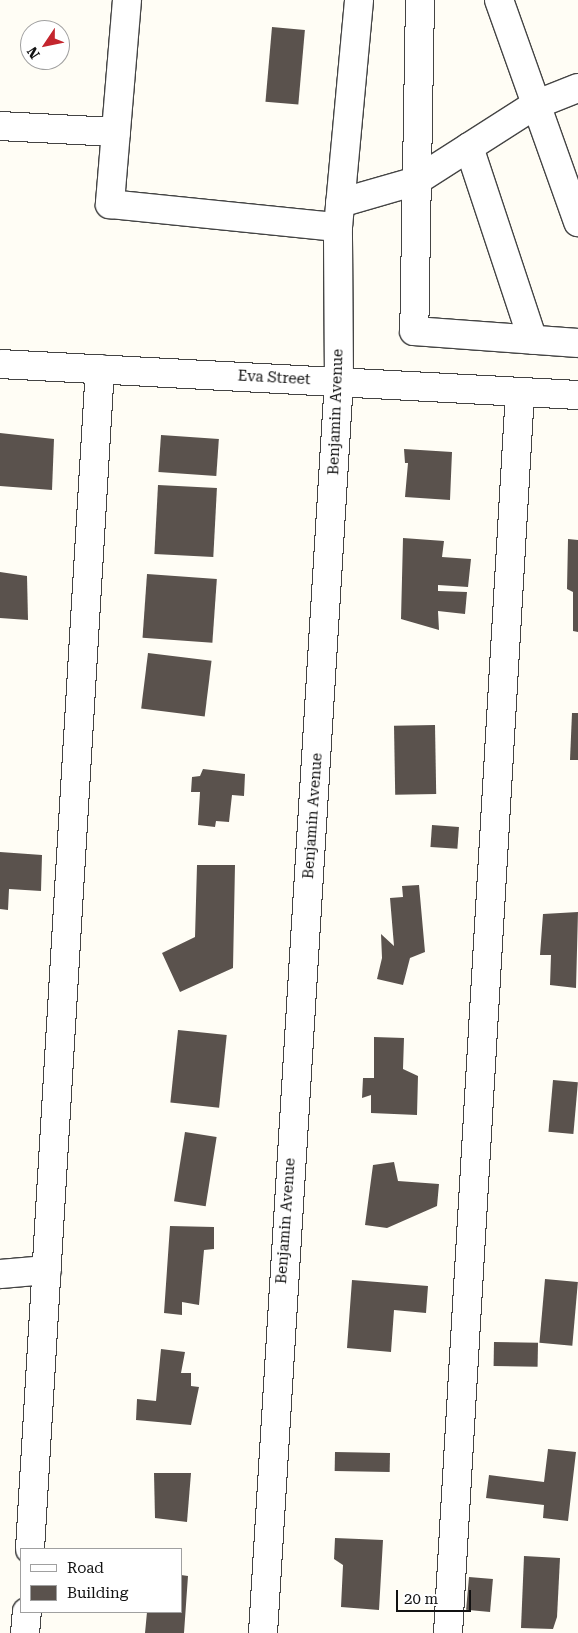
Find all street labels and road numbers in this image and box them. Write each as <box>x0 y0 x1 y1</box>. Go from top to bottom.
street label: Benjamin Avenue <box>325 349 347 475</box>
street label: Eva Street <box>237 367 311 389</box>
street label: Benjamin Avenue <box>300 752 326 880</box>
street label: Benjamin Avenue <box>273 1157 299 1285</box>

